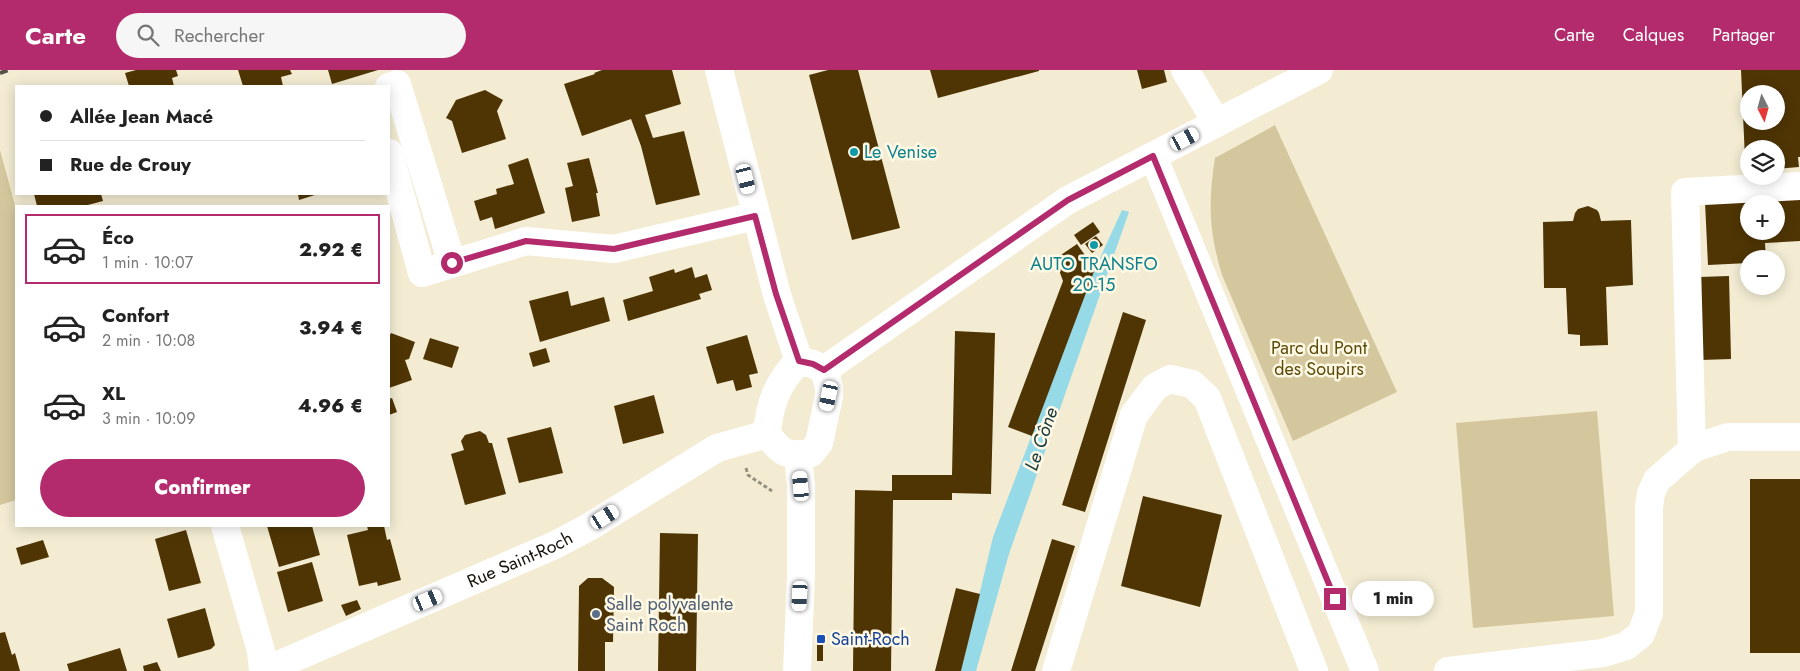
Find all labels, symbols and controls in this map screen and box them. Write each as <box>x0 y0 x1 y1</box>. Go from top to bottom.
search box <box>116 13 466 58</box>
text: Carte <box>25 18 86 53</box>
icon: search <box>134 21 162 49</box>
text: Rechercher <box>174 22 265 49</box>
text: Carte <box>1554 22 1595 48</box>
text: Calques <box>1623 22 1684 48</box>
text: Partager <box>1712 22 1775 48</box>
north arrow <box>1740 85 1785 130</box>
map controls <box>1740 85 1785 295</box>
text: Allée Jean Macé <box>70 103 213 130</box>
car <box>1168 125 1201 153</box>
place label: Le Venise <box>864 139 937 165</box>
button: layers <box>1740 140 1785 185</box>
marker: Le Venise <box>848 146 860 158</box>
text: Rue de Crouy <box>70 151 191 178</box>
car <box>735 163 756 195</box>
button: + <box>1740 195 1785 240</box>
text: Éco <box>102 224 134 251</box>
icon: car <box>42 227 87 272</box>
text: 2.92 € <box>299 236 363 263</box>
marker: AUTO TRANSFO 20-15 <box>1088 239 1100 251</box>
button: − <box>1740 250 1785 295</box>
text: 1 min · 10:07 <box>102 251 193 274</box>
place label: AUTO TRANSFO 20-15 <box>1030 251 1158 298</box>
route start <box>441 252 463 274</box>
text: Confort <box>102 302 169 329</box>
icon: car <box>42 305 87 350</box>
text: 3.94 € <box>299 314 363 341</box>
text: 2 min · 10:08 <box>102 329 195 352</box>
park label: Parc du Pont des Soupirs <box>1271 335 1368 382</box>
text: XL <box>102 380 125 407</box>
car <box>818 380 839 412</box>
icon: car <box>42 383 87 428</box>
text: 4.96 € <box>298 392 363 419</box>
water label: Le Cône <box>1018 403 1065 474</box>
text: 3 min · 10:09 <box>102 407 195 430</box>
button: Confirmer <box>40 459 365 517</box>
car <box>792 470 809 502</box>
car <box>588 503 621 531</box>
street label: Rue Saint-Roch <box>463 525 577 595</box>
car <box>791 581 808 611</box>
callout: 1 min <box>1352 582 1435 616</box>
car <box>411 587 444 613</box>
text: 1 min <box>1373 587 1413 610</box>
route end <box>1324 588 1346 610</box>
place label: Salle polyvalente Saint Roch <box>606 591 733 638</box>
marker: Salle polyvalente Saint Roch <box>590 608 602 620</box>
place label: Saint-Roch <box>831 626 910 652</box>
marker: Saint-Roch <box>815 633 827 645</box>

